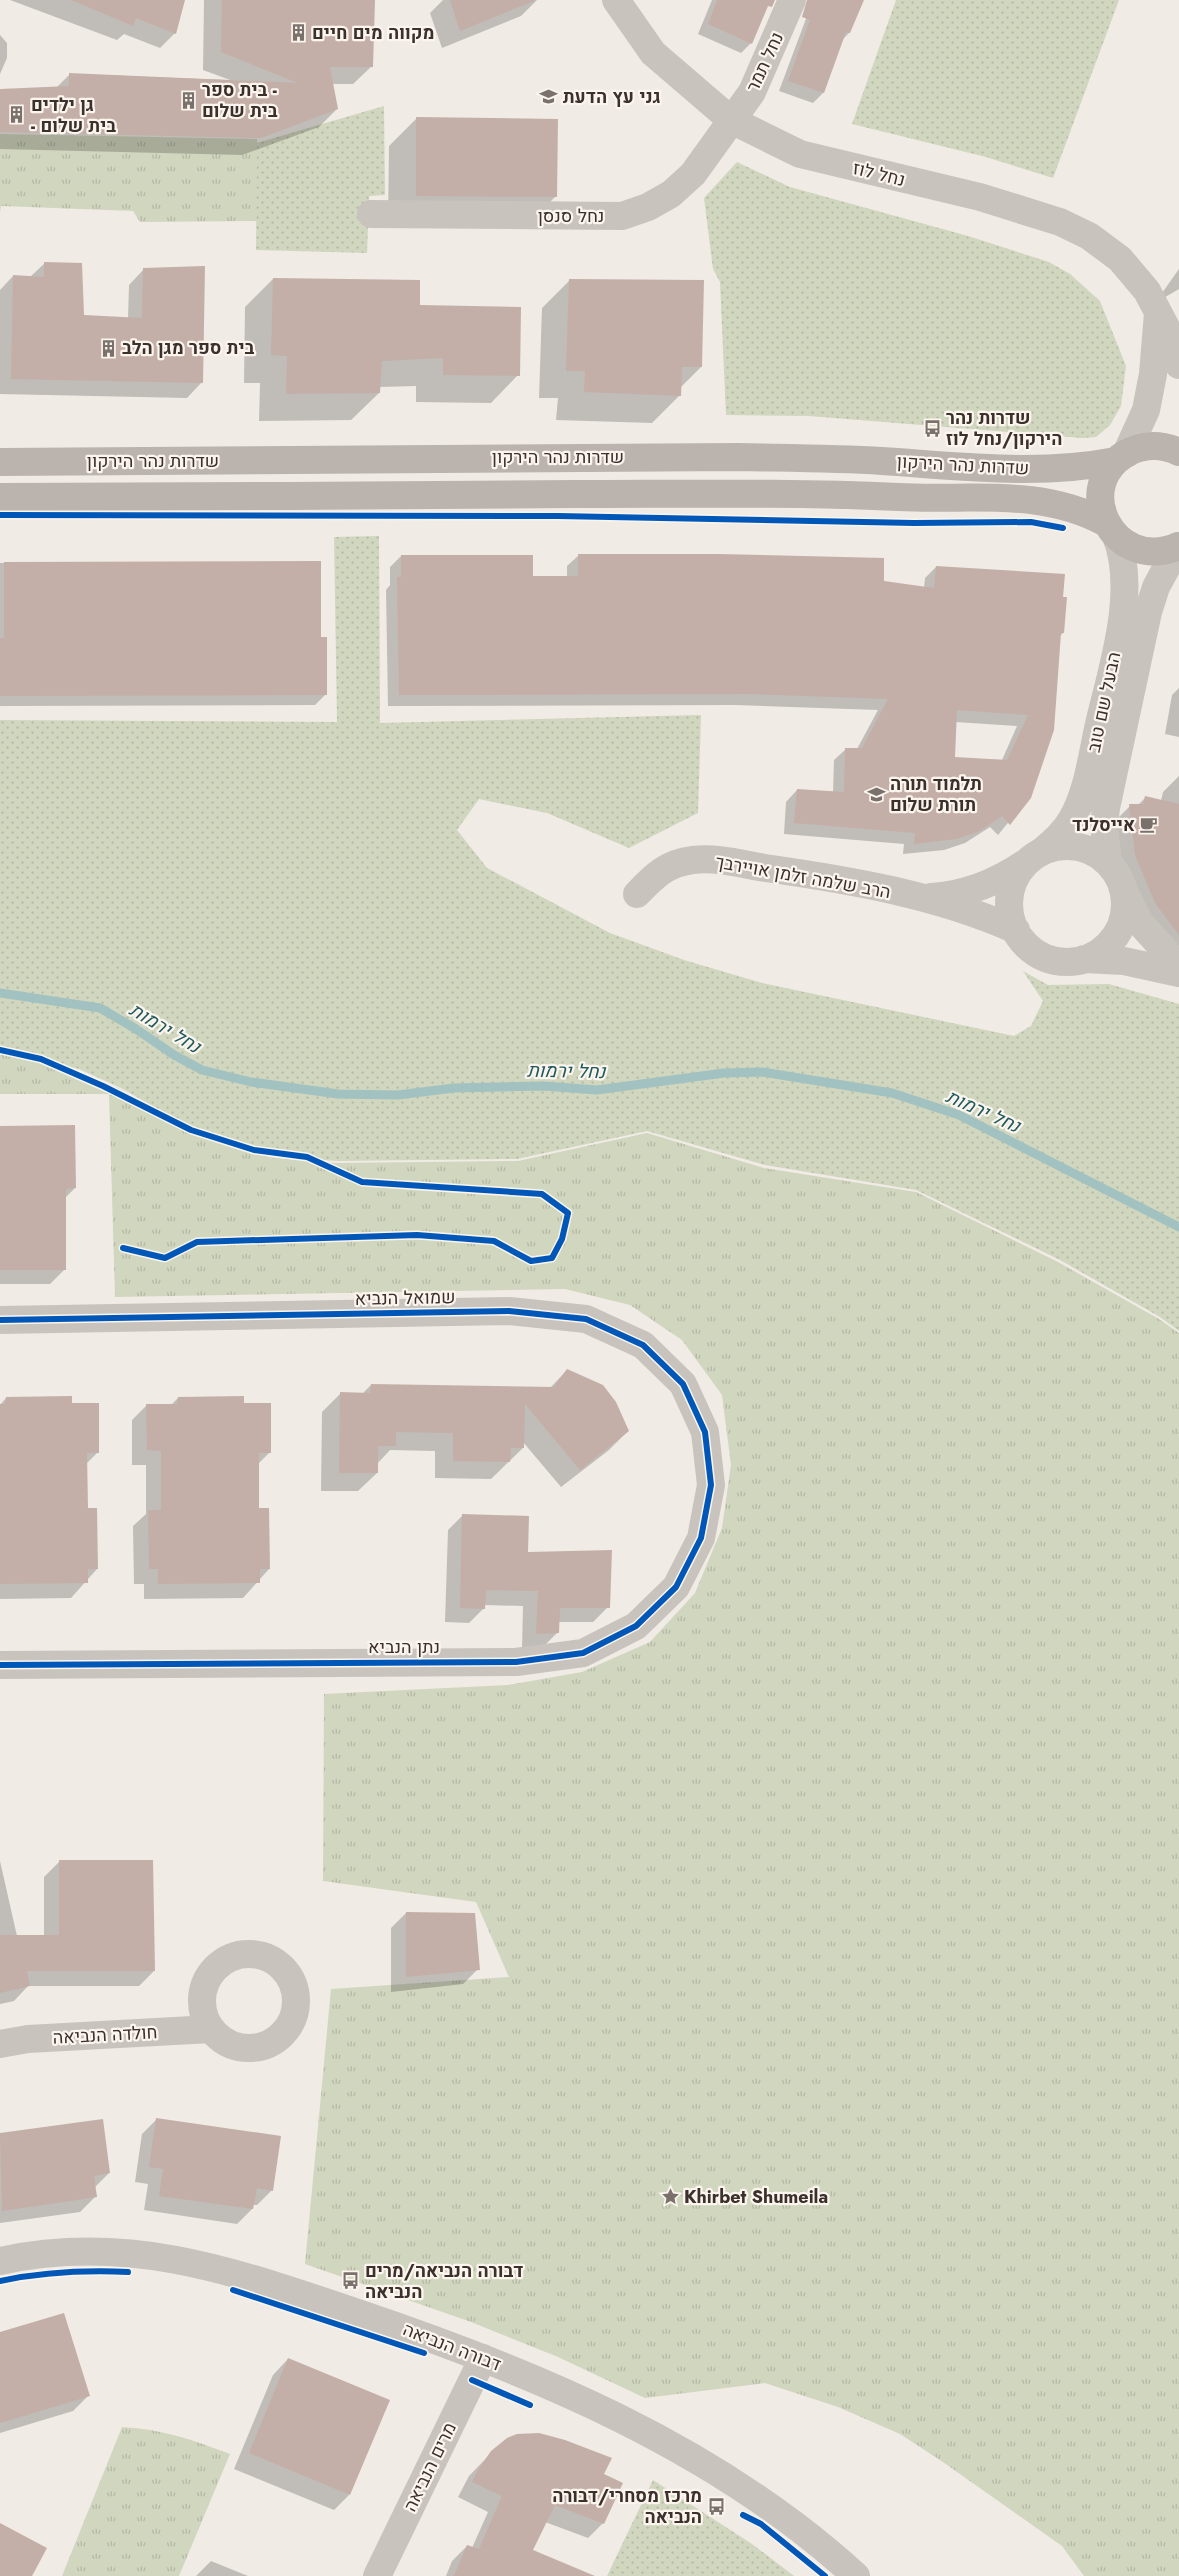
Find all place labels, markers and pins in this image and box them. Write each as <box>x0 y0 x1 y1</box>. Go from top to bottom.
place label: מקווה מים חיים <box>312 20 434 46</box>
building icon: מקווה מים חיים <box>288 23 308 43</box>
place label: בית ספר - בית שלום <box>202 77 278 124</box>
place label: גני עץ הדעת <box>563 84 661 110</box>
school or university icon: גני עץ הדעת <box>539 87 559 107</box>
building icon: בית ספר - בית שלום <box>178 90 198 110</box>
place label: גן ילדים - בית שלום <box>31 92 116 139</box>
building icon: גן ילדים - בית שלום <box>7 105 27 125</box>
place label: בית ספר מגן הלב <box>122 335 255 361</box>
building icon: בית ספר מגן הלב <box>98 338 118 358</box>
place label: שדרות נהר הירקון/נחל לוז <box>946 405 1062 452</box>
bus stop icon: שדרות נהר הירקון/נחל לוז <box>922 418 942 438</box>
place label: תלמוד תורה תורת שלום <box>890 771 982 818</box>
school or university icon: תלמוד תורה תורת שלום <box>866 784 886 804</box>
place label: אייסלנד <box>1072 812 1135 838</box>
cafe icon: אייסלנד <box>1139 815 1159 835</box>
place label: Khirbet Shumeila <box>684 2184 828 2210</box>
place icon: Khirbet Shumeila <box>660 2187 680 2207</box>
place label: דבורה הנביאה/מרים הנביאה <box>365 2258 523 2305</box>
bus stop icon: דבורה הנביאה/מרים הנביאה <box>341 2271 361 2291</box>
place label: מרכז מסחרי/דבורה הנביאה <box>552 2483 702 2530</box>
bus stop icon: מרכז מסחרי/דבורה הנביאה <box>706 2496 726 2516</box>

